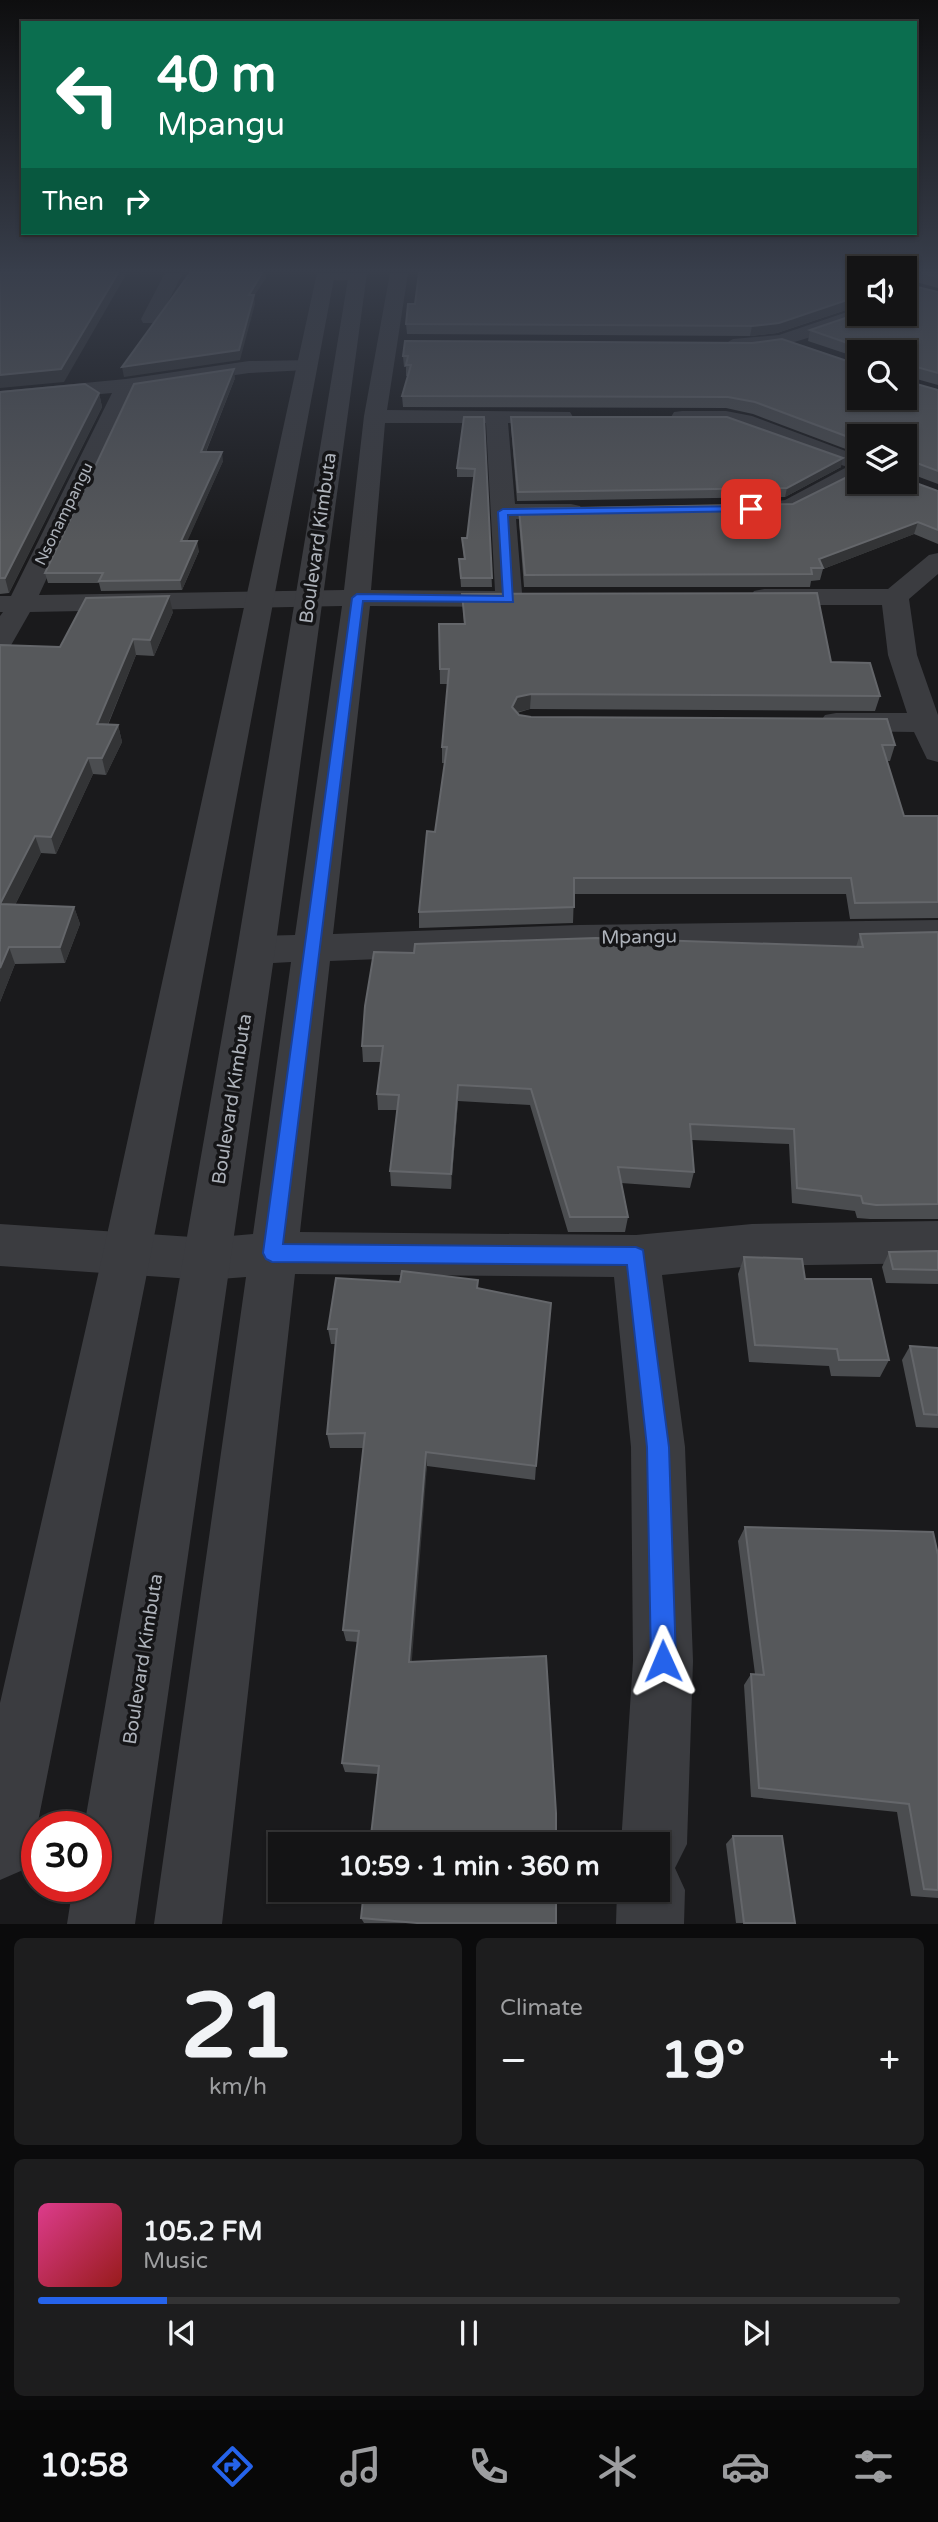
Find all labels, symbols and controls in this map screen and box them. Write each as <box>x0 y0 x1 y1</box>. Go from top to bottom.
text: 40 m <box>157 46 276 105</box>
icon: left <box>42 49 133 140</box>
text: Mpangu <box>157 106 285 144</box>
icon: right <box>118 182 156 220</box>
text: Then <box>42 186 104 217</box>
map controls <box>847 256 917 494</box>
button: sound <box>847 256 917 326</box>
button: search <box>847 340 917 410</box>
button: layers <box>847 424 917 494</box>
street label: Boulevard Kimbuta <box>295 451 341 625</box>
street label: Nsonampangu <box>30 459 98 569</box>
pin <box>721 479 781 539</box>
icon: arrive <box>732 490 770 528</box>
street label: Mpangu <box>601 925 677 949</box>
street label: Boulevard Kimbuta <box>208 1012 256 1186</box>
street label: Boulevard Kimbuta <box>119 1572 167 1746</box>
position arrow <box>626 1624 700 1698</box>
speed limit sign: 30 <box>21 1811 112 1902</box>
text: 10:59 · 1 min · 360 m <box>338 1851 600 1882</box>
text: 21 <box>181 1972 295 2082</box>
text: Climate <box>500 1994 583 2022</box>
text: 19° <box>660 2029 745 2092</box>
text: − <box>500 2038 527 2084</box>
text: + <box>879 2038 900 2084</box>
text: km/h <box>209 2073 267 2101</box>
text: 105.2 FM <box>143 2216 263 2247</box>
text: Music <box>143 2247 208 2275</box>
icon: previous <box>163 2314 201 2352</box>
icon: pause <box>450 2314 488 2352</box>
icon: next <box>737 2314 775 2352</box>
icon: directions <box>208 2442 257 2491</box>
icon: music <box>336 2442 385 2491</box>
icon: phone <box>464 2442 513 2491</box>
icon: climate <box>593 2442 642 2491</box>
icon: car <box>721 2442 770 2491</box>
icon: filters <box>849 2442 898 2491</box>
text: 10:58 <box>40 2447 128 2485</box>

